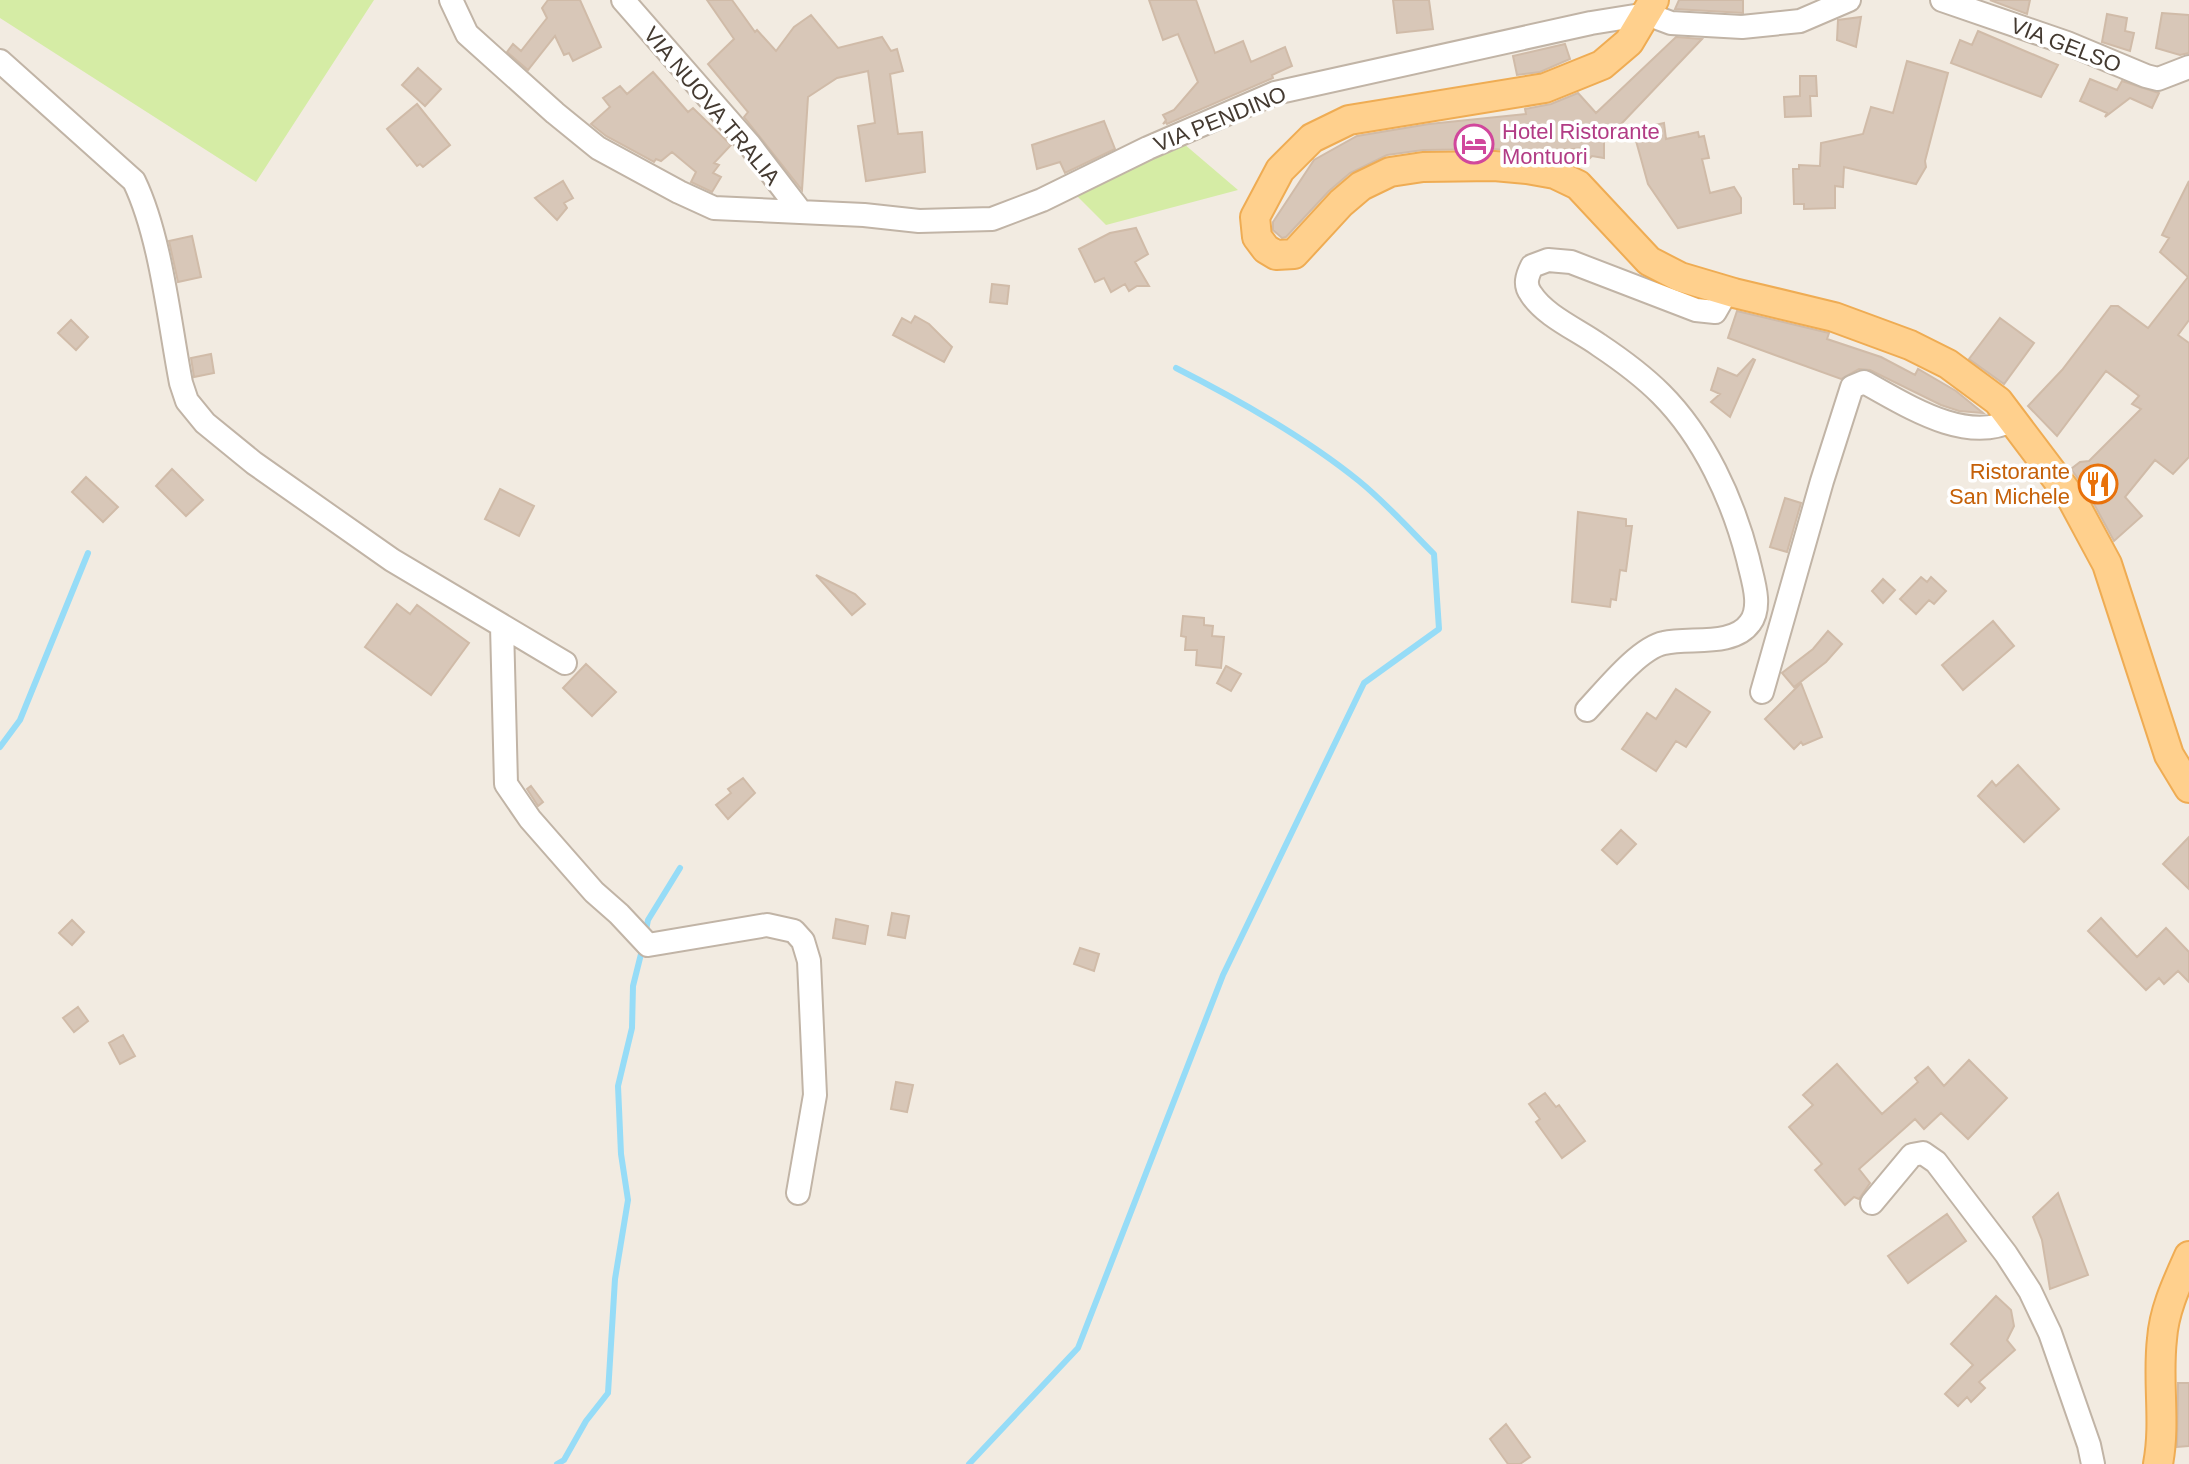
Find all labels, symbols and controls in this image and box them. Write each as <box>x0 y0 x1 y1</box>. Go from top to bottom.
street label: VIA GELSO <box>2007 13 2125 77</box>
street label: VIA NUOVA TRALIA <box>639 22 786 190</box>
street label: VIA PENDINO <box>1150 81 1290 157</box>
place label: Hotel Ristorante Montuori <box>1502 119 1660 169</box>
hotel icon: Hotel Ristorante Montuori <box>1453 123 1495 165</box>
place label: Ristorante San Michele <box>1949 459 2070 509</box>
restaurant icon: Ristorante San Michele <box>2077 463 2119 505</box>

